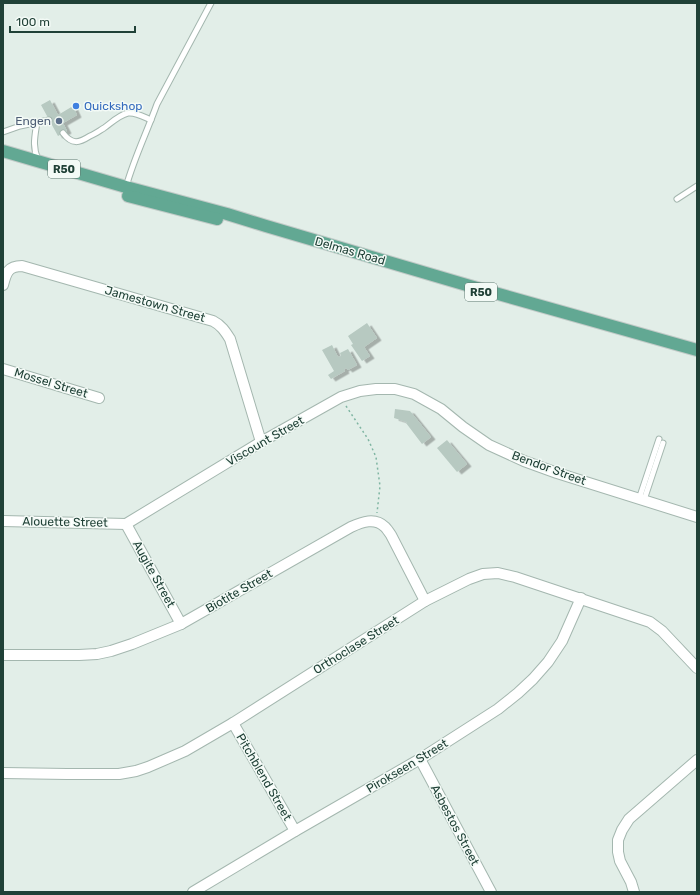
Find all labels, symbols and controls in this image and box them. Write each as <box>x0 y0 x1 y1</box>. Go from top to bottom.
scale bar <box>10 8 135 34</box>
text: 100 m <box>16 15 50 29</box>
place label: Quickshop <box>84 99 142 113</box>
marker: Quickshop <box>71 101 81 111</box>
place label: Engen <box>15 114 51 128</box>
marker: Engen <box>54 116 64 126</box>
road number: R50 <box>48 160 80 178</box>
street label: Delmas Road <box>313 234 387 268</box>
street label: Jamestown Street <box>103 283 207 325</box>
road number: R50 <box>465 283 497 301</box>
street label: Mossel Street <box>13 365 90 401</box>
street label: Viscount Street <box>224 413 306 469</box>
street label: Bendor Street <box>510 448 588 488</box>
street label: Alouette Street <box>22 514 108 530</box>
street label: Augite Street <box>130 538 178 610</box>
street label: Biotite Street <box>203 566 275 616</box>
street label: Orthoclase Street <box>311 613 402 677</box>
street label: Pitchblend Street <box>233 731 295 823</box>
street label: Pirokseen Street <box>364 736 451 796</box>
street label: Asbestos Street <box>428 782 482 868</box>

